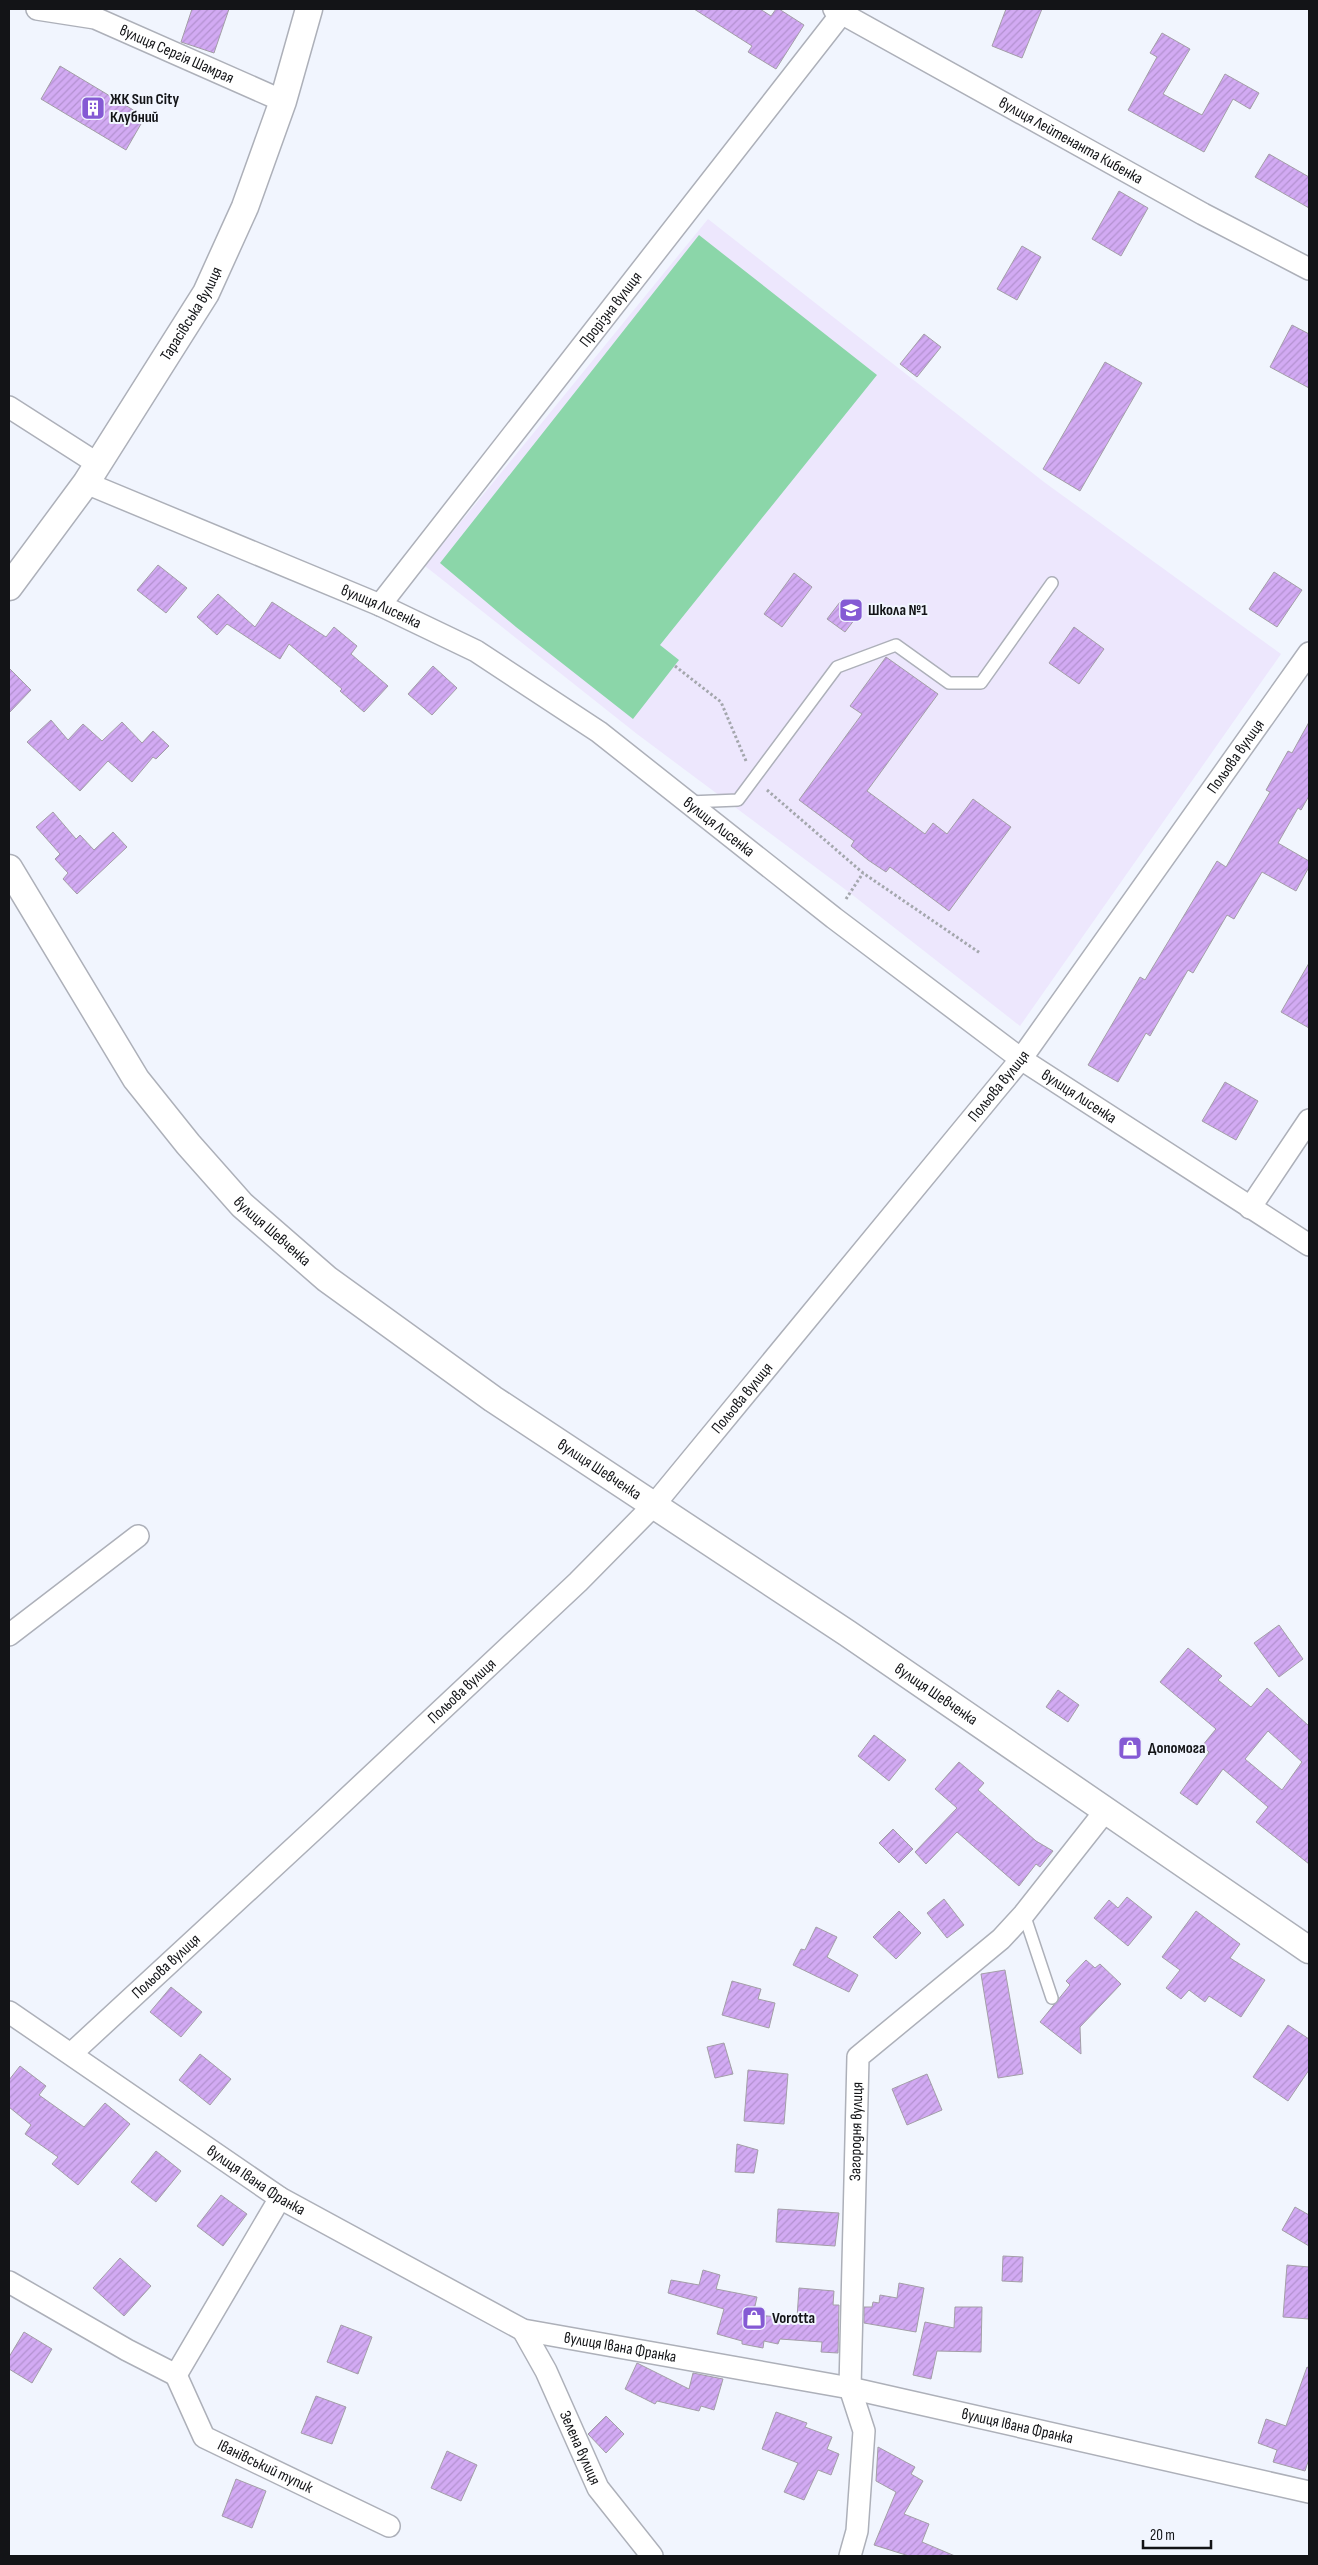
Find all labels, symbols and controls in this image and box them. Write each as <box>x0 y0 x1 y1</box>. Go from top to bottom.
street label: вулиця Сергія Шамрая <box>117 21 237 88</box>
place label: ЖК Sun City Клубний <box>110 90 179 127</box>
street label: вулиця Лейтенанта Кибенка <box>996 93 1146 188</box>
building icon: ЖК Sun City Клубний <box>80 95 106 121</box>
street label: Тарасівська вулиця <box>156 264 226 364</box>
street label: Прорізна вулиця <box>575 268 646 351</box>
street label: вулиця Лисенка <box>338 580 424 633</box>
school or university icon: Школа №1 <box>838 597 864 623</box>
place label: Школа №1 <box>868 601 928 620</box>
street label: Польова вулиця <box>1203 716 1268 797</box>
street label: вулиця Лисенка <box>679 793 758 861</box>
street label: Польова вулиця <box>964 1047 1033 1126</box>
street label: вулиця Лисенка <box>1038 1065 1120 1128</box>
street label: вулиця Шевченка <box>229 1193 315 1270</box>
street label: Польова вулиця <box>707 1359 777 1437</box>
street label: вулиця Шевченка <box>554 1435 645 1504</box>
street label: Польова вулиця <box>424 1654 500 1727</box>
street label: вулиця Шевченка <box>891 1659 981 1729</box>
shop icon: Допомога <box>1117 1735 1143 1761</box>
place label: Допомога <box>1148 1739 1206 1758</box>
street label: Польова вулиця <box>128 1930 204 2002</box>
street label: Загородня вулиця <box>846 2082 867 2181</box>
street label: вулиця Івана Франка <box>203 2141 308 2219</box>
shop icon: Vorotta <box>741 2305 767 2331</box>
place label: Vorotta <box>772 2309 815 2328</box>
street label: вулиця Івана Франка <box>563 2328 678 2367</box>
street label: вулиця Івана Франка <box>960 2404 1075 2448</box>
street label: Зелена вулиця <box>555 2408 605 2488</box>
street label: Іванівський тупик <box>215 2436 317 2498</box>
scale bar <box>1143 2518 1210 2550</box>
text: 20 m <box>1150 2526 1175 2545</box>

